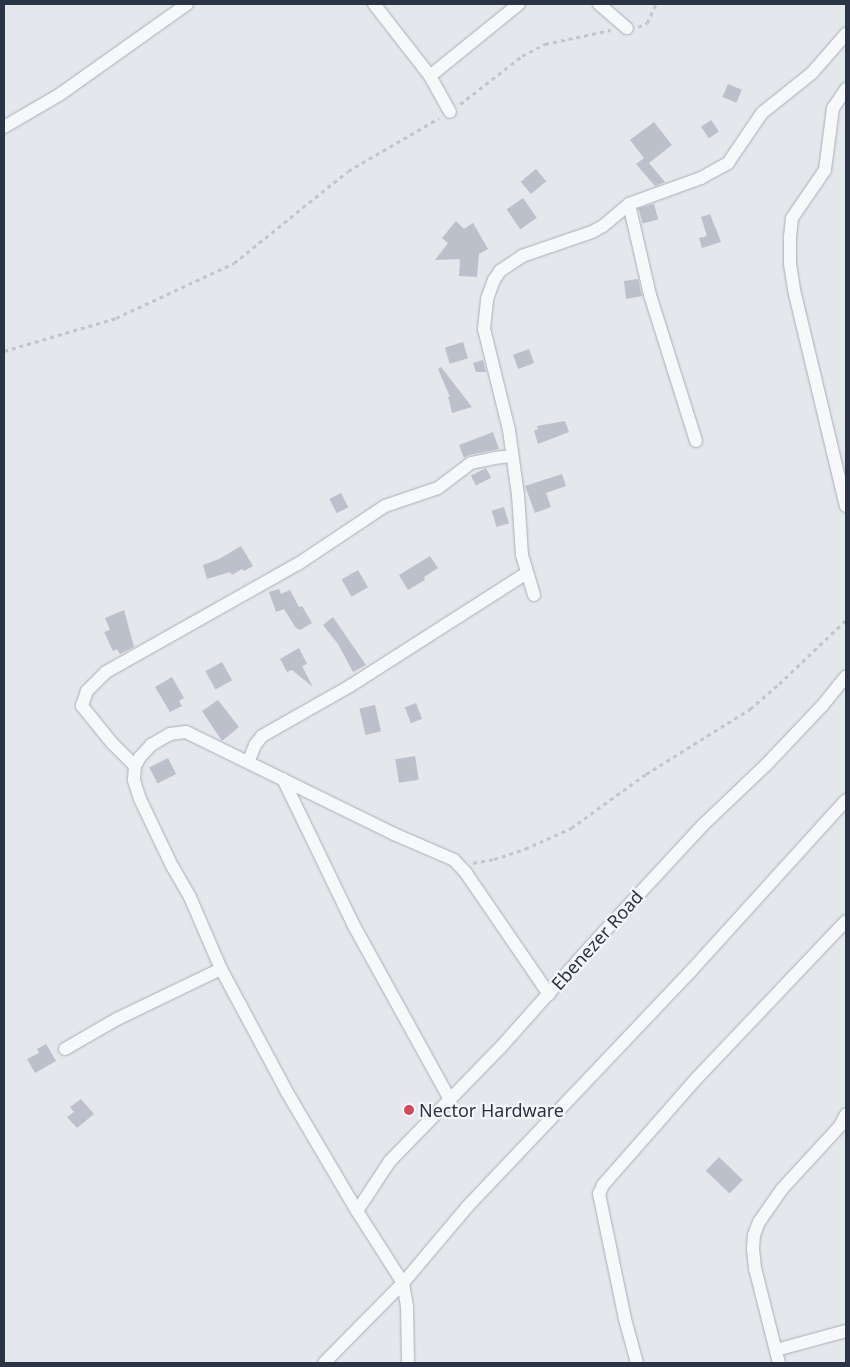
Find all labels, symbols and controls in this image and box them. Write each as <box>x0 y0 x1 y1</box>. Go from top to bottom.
street label: Ebenezer Road <box>547 886 647 994</box>
place label: Nector Hardware <box>419 1099 564 1121</box>
marker: Nector Hardware <box>403 1104 415 1116</box>

